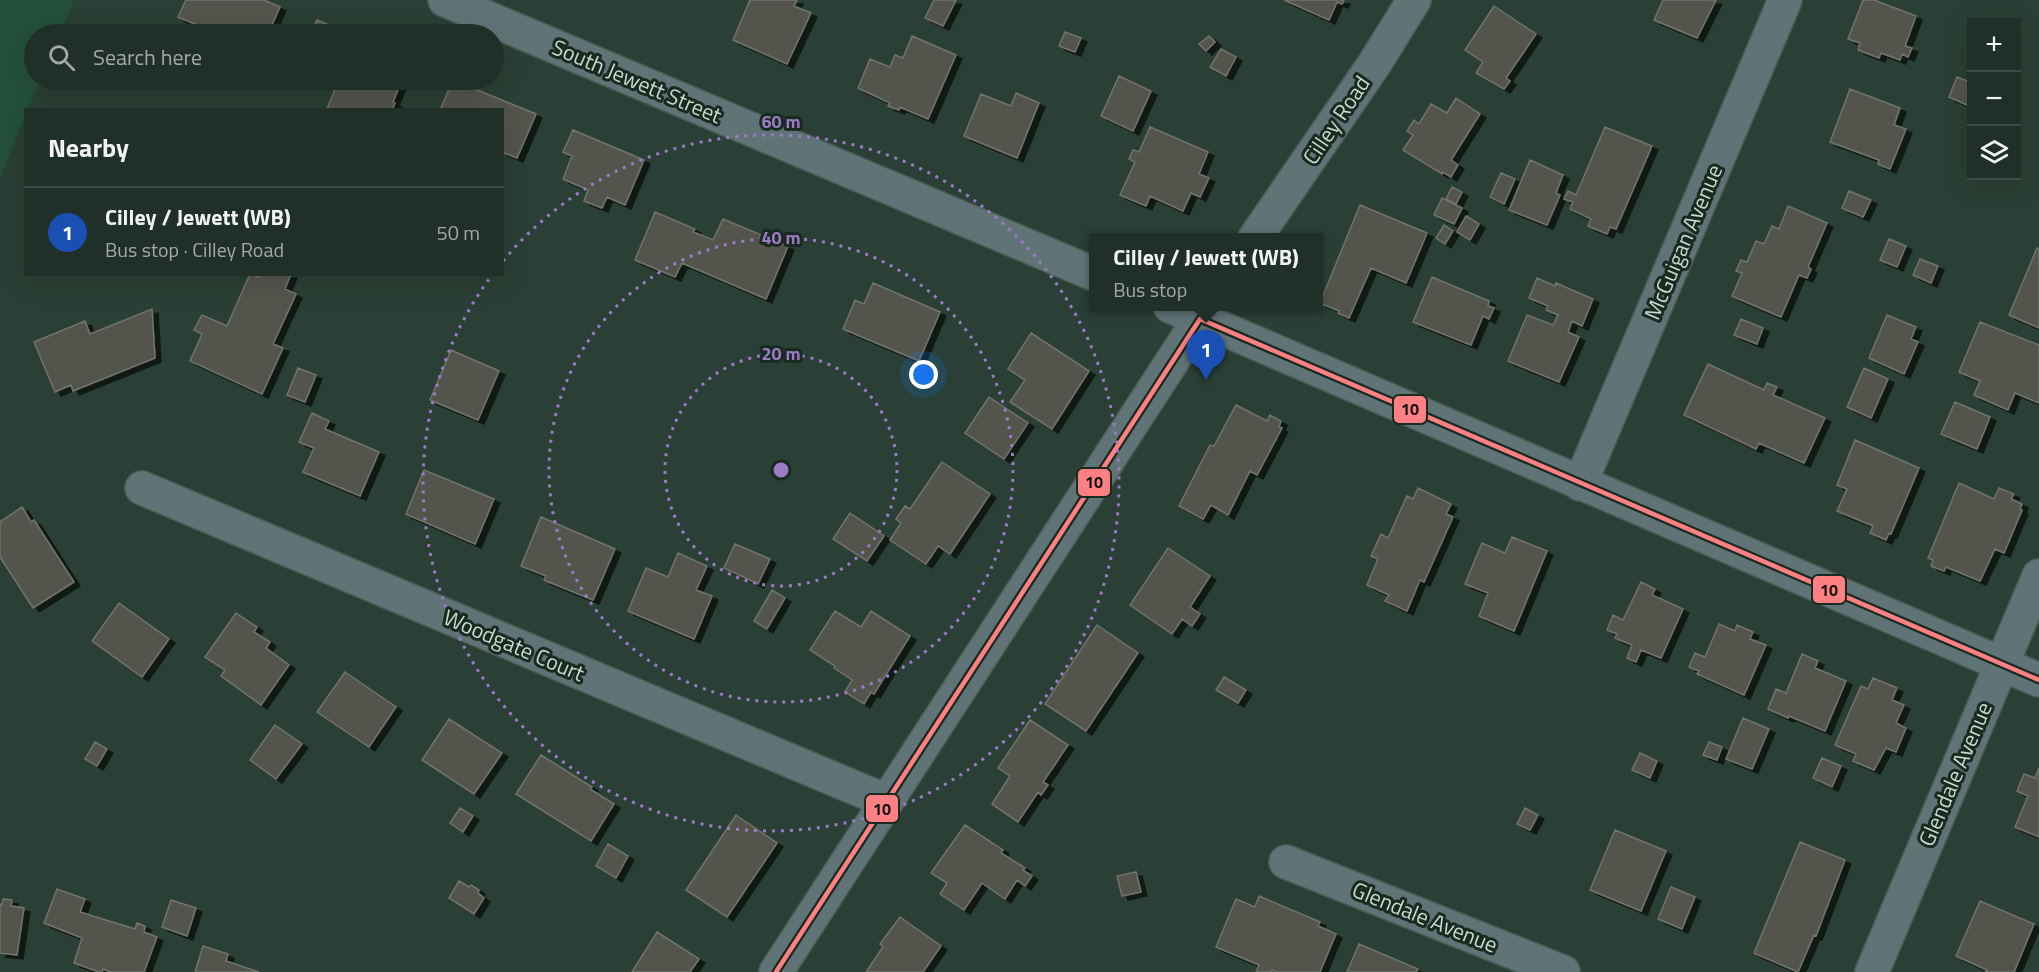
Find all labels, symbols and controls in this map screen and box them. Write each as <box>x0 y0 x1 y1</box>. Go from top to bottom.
map controls <box>1967 18 2021 180</box>
button: + <box>1967 18 2021 72</box>
search box <box>24 24 504 90</box>
street label: South Jewett Street <box>547 30 727 132</box>
text: Search here <box>93 40 202 74</box>
icon: search <box>45 41 78 74</box>
street label: Cilley Road <box>1294 69 1378 171</box>
button: − <box>1967 72 2021 126</box>
text: 60 m <box>761 108 801 135</box>
button: layers <box>1967 126 2021 180</box>
text: Nearby <box>48 128 129 167</box>
street label: McGuigan Avenue <box>1635 159 1731 325</box>
text: Cilley / Jewett (WB) <box>105 200 291 234</box>
text: 1 <box>62 217 73 248</box>
text: 50 m <box>436 217 480 248</box>
text: 40 m <box>761 224 801 251</box>
popup <box>1089 233 1323 311</box>
text: Bus stop · Cilley Road <box>105 234 284 265</box>
text: Cilley / Jewett (WB) <box>1113 240 1299 274</box>
text: Bus stop <box>1113 274 1187 305</box>
pin: 1 <box>1186 330 1226 380</box>
text: 20 m <box>761 340 801 367</box>
your location <box>909 360 938 389</box>
line badge: 10 <box>1393 395 1427 424</box>
text: 10 <box>1401 397 1419 421</box>
centre of rings <box>771 460 791 480</box>
line badge: 10 <box>1077 468 1111 497</box>
text: 10 <box>1085 470 1103 494</box>
line badge: 10 <box>1812 575 1846 604</box>
text: 10 <box>1820 578 1838 602</box>
street label: Woodgate Court <box>438 600 590 690</box>
street label: Glendale Avenue <box>1909 696 2001 852</box>
line badge: 10 <box>865 794 899 823</box>
text: 10 <box>873 797 891 821</box>
street label: Glendale Avenue <box>1347 872 1503 962</box>

